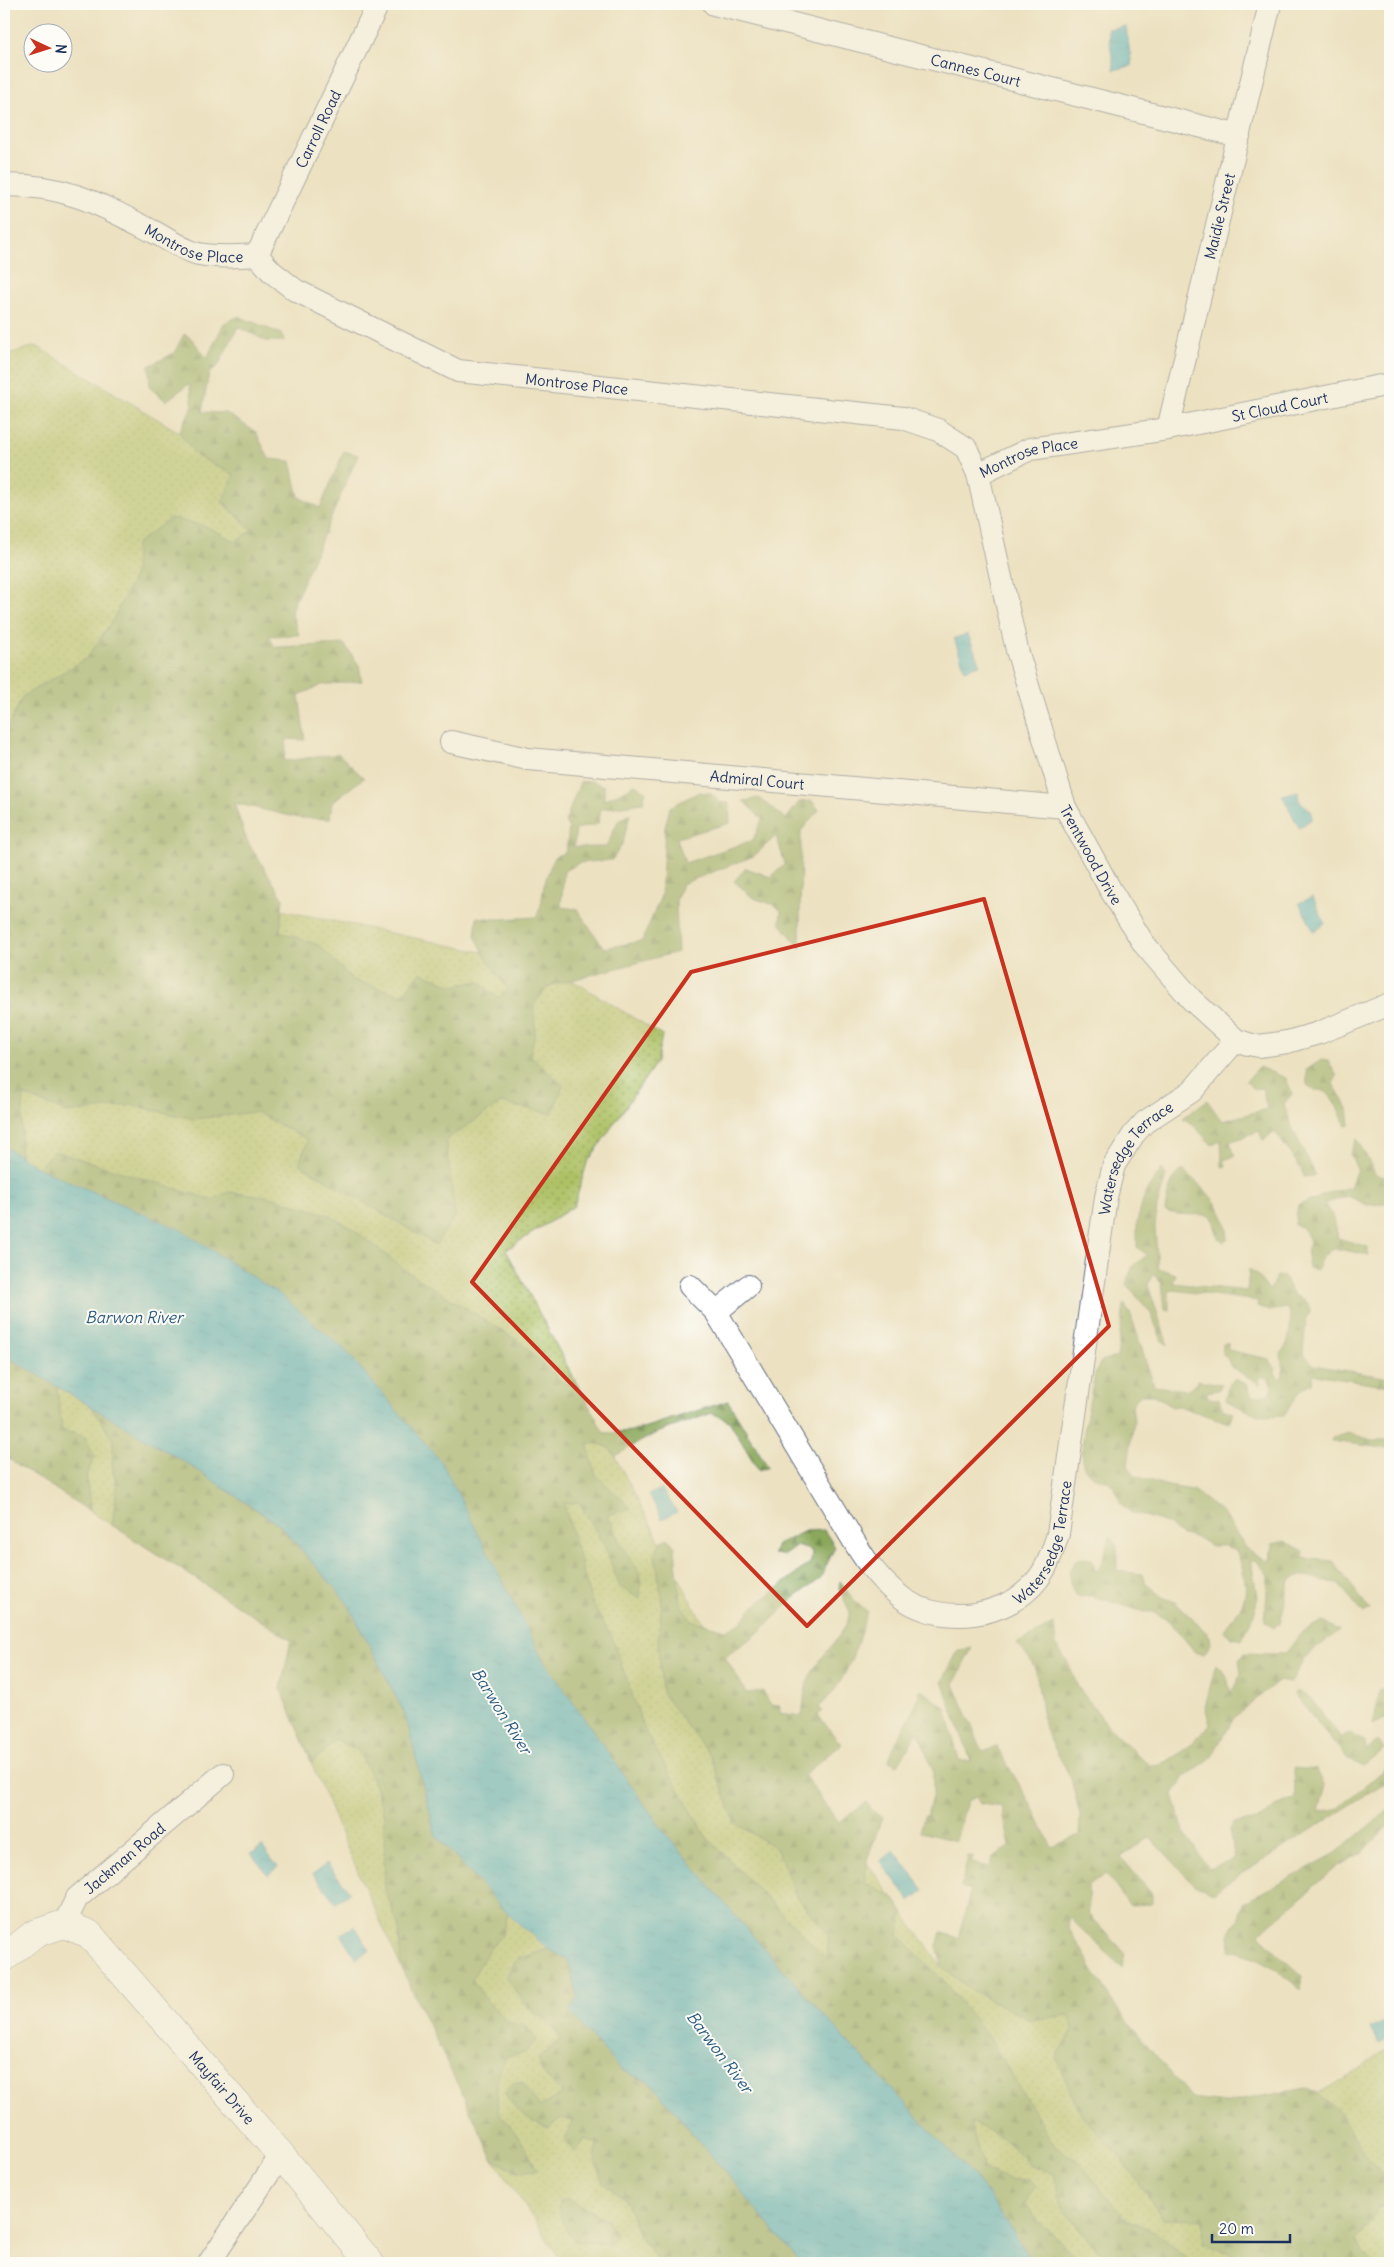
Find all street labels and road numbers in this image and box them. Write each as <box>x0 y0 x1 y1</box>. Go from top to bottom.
street label: Cannes Court <box>929 49 1023 90</box>
street label: Carroll Road <box>291 87 345 171</box>
street label: Maidie Street <box>1200 171 1239 261</box>
street label: Montrose Place <box>142 219 244 266</box>
street label: Montrose Place <box>524 369 629 398</box>
street label: St Cloud Court <box>1230 387 1329 425</box>
street label: Montrose Place <box>976 433 1079 482</box>
street label: Admiral Court <box>709 766 805 793</box>
street label: Trentwood Drive <box>1056 802 1127 908</box>
street label: Watersedge Terrace <box>1094 1097 1176 1216</box>
street label: Watersedge Terrace <box>1009 1479 1075 1608</box>
street label: Jackman Road <box>80 1818 169 1898</box>
street label: Mayfair Drive <box>185 2047 259 2128</box>

